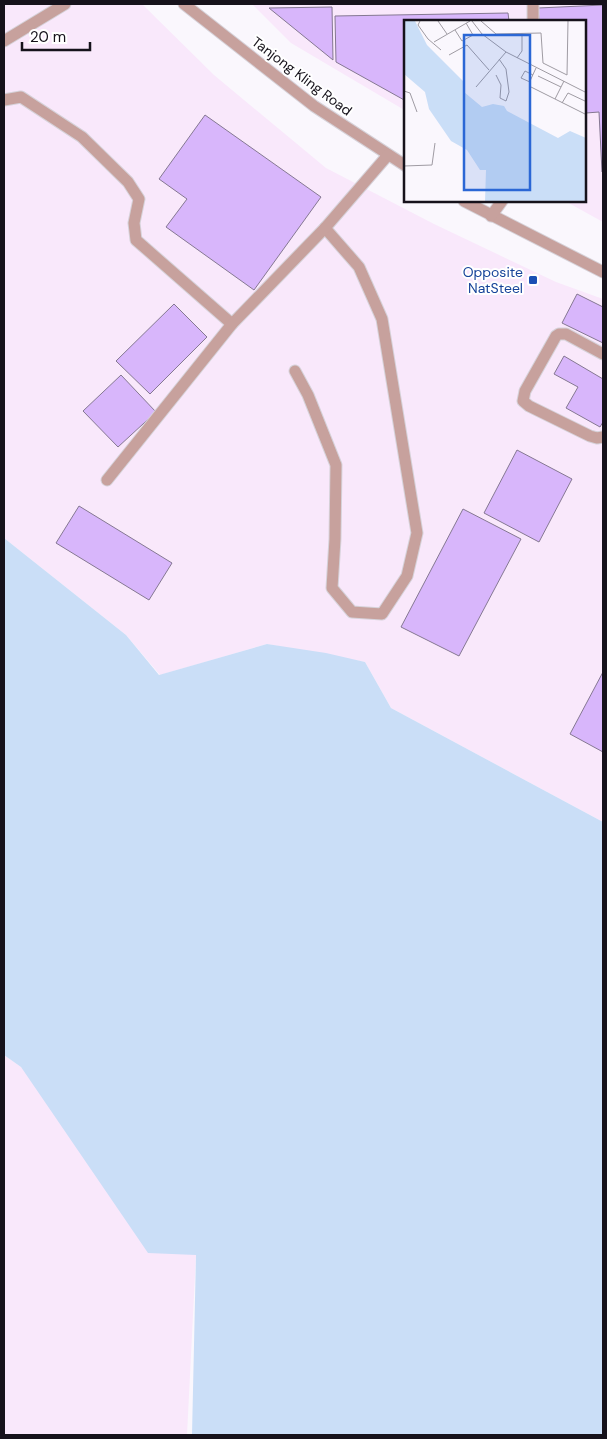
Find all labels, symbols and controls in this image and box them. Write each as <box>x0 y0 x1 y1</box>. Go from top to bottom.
scale bar <box>22 20 90 52</box>
inset map <box>404 20 587 202</box>
text: 20 m <box>30 27 66 47</box>
street label: Tanjong Kling Road <box>248 33 356 119</box>
place label: Opposite NatSteel <box>463 263 523 297</box>
marker: Opposite NatSteel <box>527 274 539 286</box>

